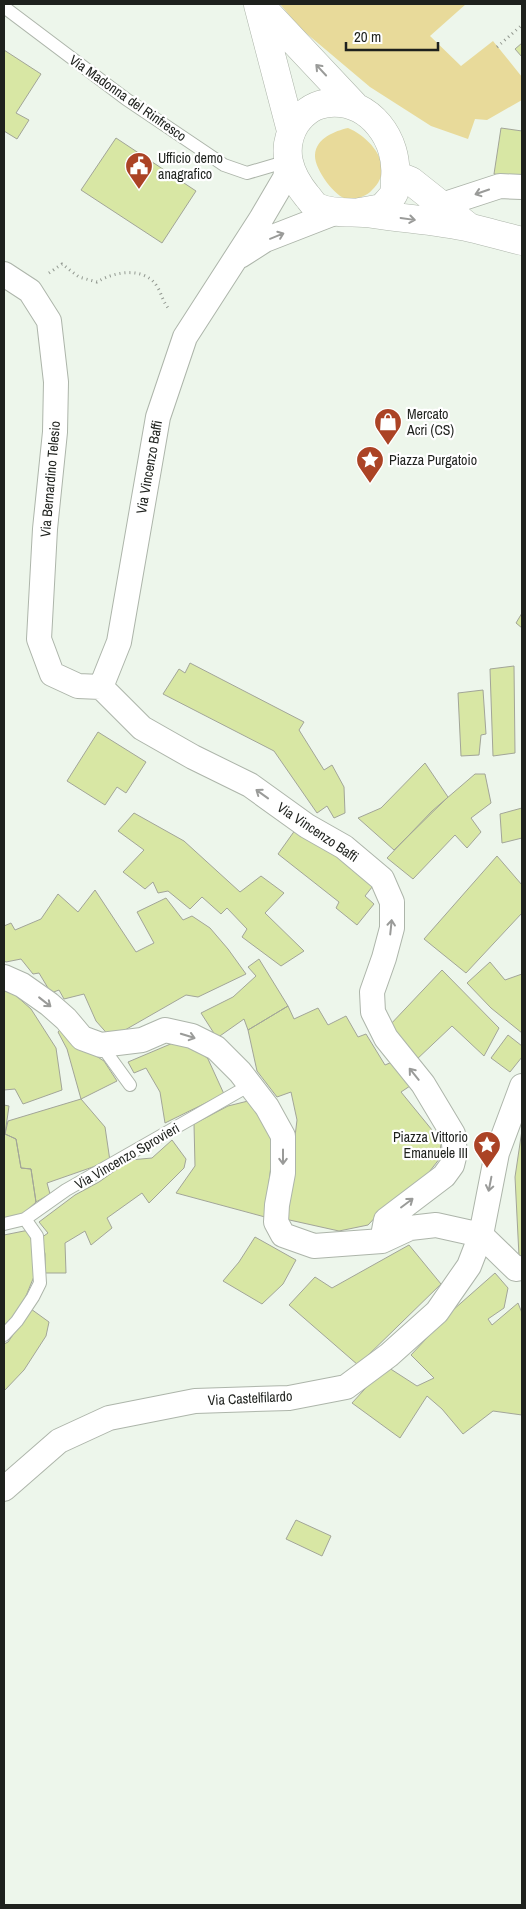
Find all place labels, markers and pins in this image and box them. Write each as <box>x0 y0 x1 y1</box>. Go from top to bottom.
place label: Ufficio demo anagrafico <box>158 149 223 183</box>
public building icon: Ufficio demo anagrafico <box>124 151 154 190</box>
place label: Mercato Acri (CS) <box>406 405 454 439</box>
shop icon: Mercato Acri (CS) <box>373 407 403 446</box>
place icon: Piazza Purgatoio <box>355 445 385 484</box>
place label: Piazza Purgatoio <box>389 451 477 469</box>
place label: Piazza Vittorio Emanuele III <box>393 1128 468 1162</box>
place icon: Piazza Vittorio Emanuele III <box>472 1130 502 1169</box>

